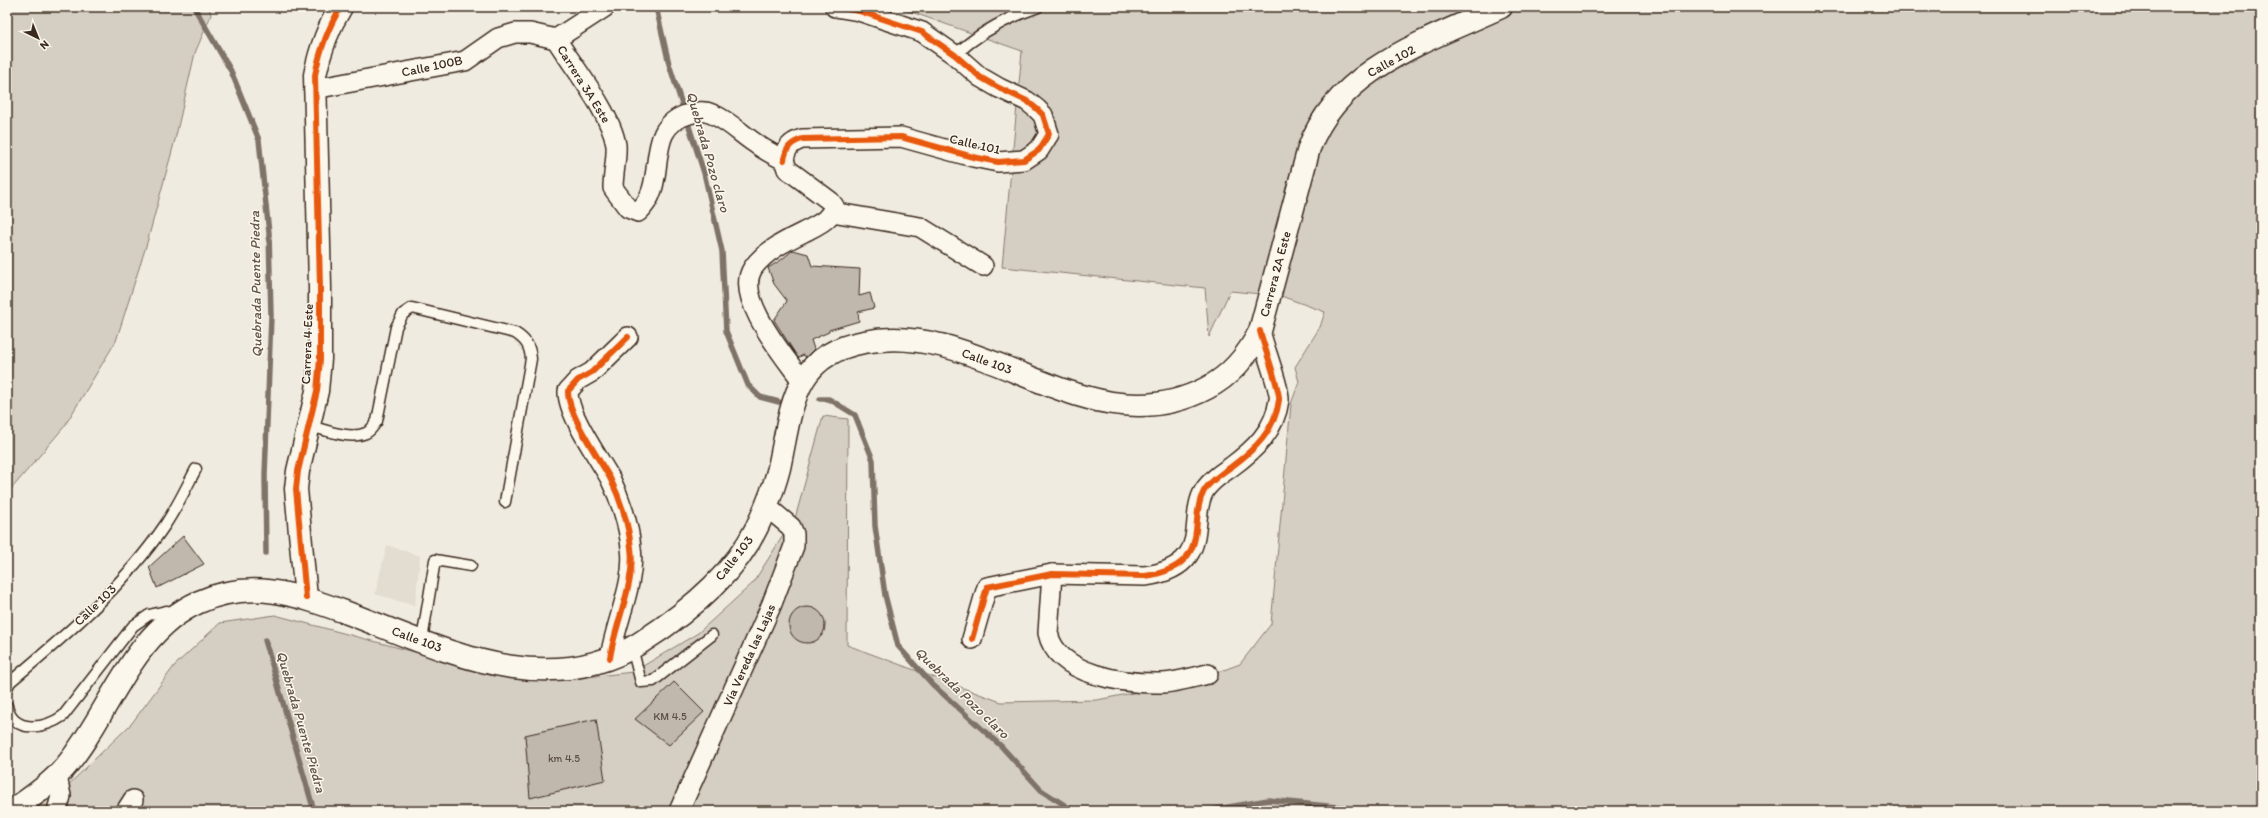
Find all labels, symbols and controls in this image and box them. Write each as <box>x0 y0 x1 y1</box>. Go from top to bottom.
north arrow <box>18 18 58 58</box>
text: N <box>37 38 52 52</box>
street label: Carrera 3A Este <box>554 42 614 126</box>
street label: Calle 102 <box>1364 42 1418 80</box>
street label: Calle 100B <box>400 52 464 80</box>
water label: Quebrada Pozo claro <box>683 90 734 215</box>
street label: Calle 101 <box>948 131 1002 157</box>
water label: Quebrada Puente Piedra <box>246 210 266 357</box>
street label: Carrera 2A Este <box>1256 229 1294 319</box>
street label: Carrera 4 Este <box>298 303 316 385</box>
street label: Calle 103 <box>960 345 1014 377</box>
street label: Calle 103 <box>712 533 756 583</box>
street label: Calle 103 <box>71 581 119 629</box>
street label: Vía Vereda las Lajas <box>720 601 778 709</box>
street label: Calle 103 <box>390 623 444 655</box>
water label: Quebrada Pozo claro <box>911 644 1013 743</box>
water label: Quebrada Puente Piedra <box>273 649 330 795</box>
house number: KM 4.5 <box>653 710 687 723</box>
house number: km 4.5 <box>548 752 580 765</box>

